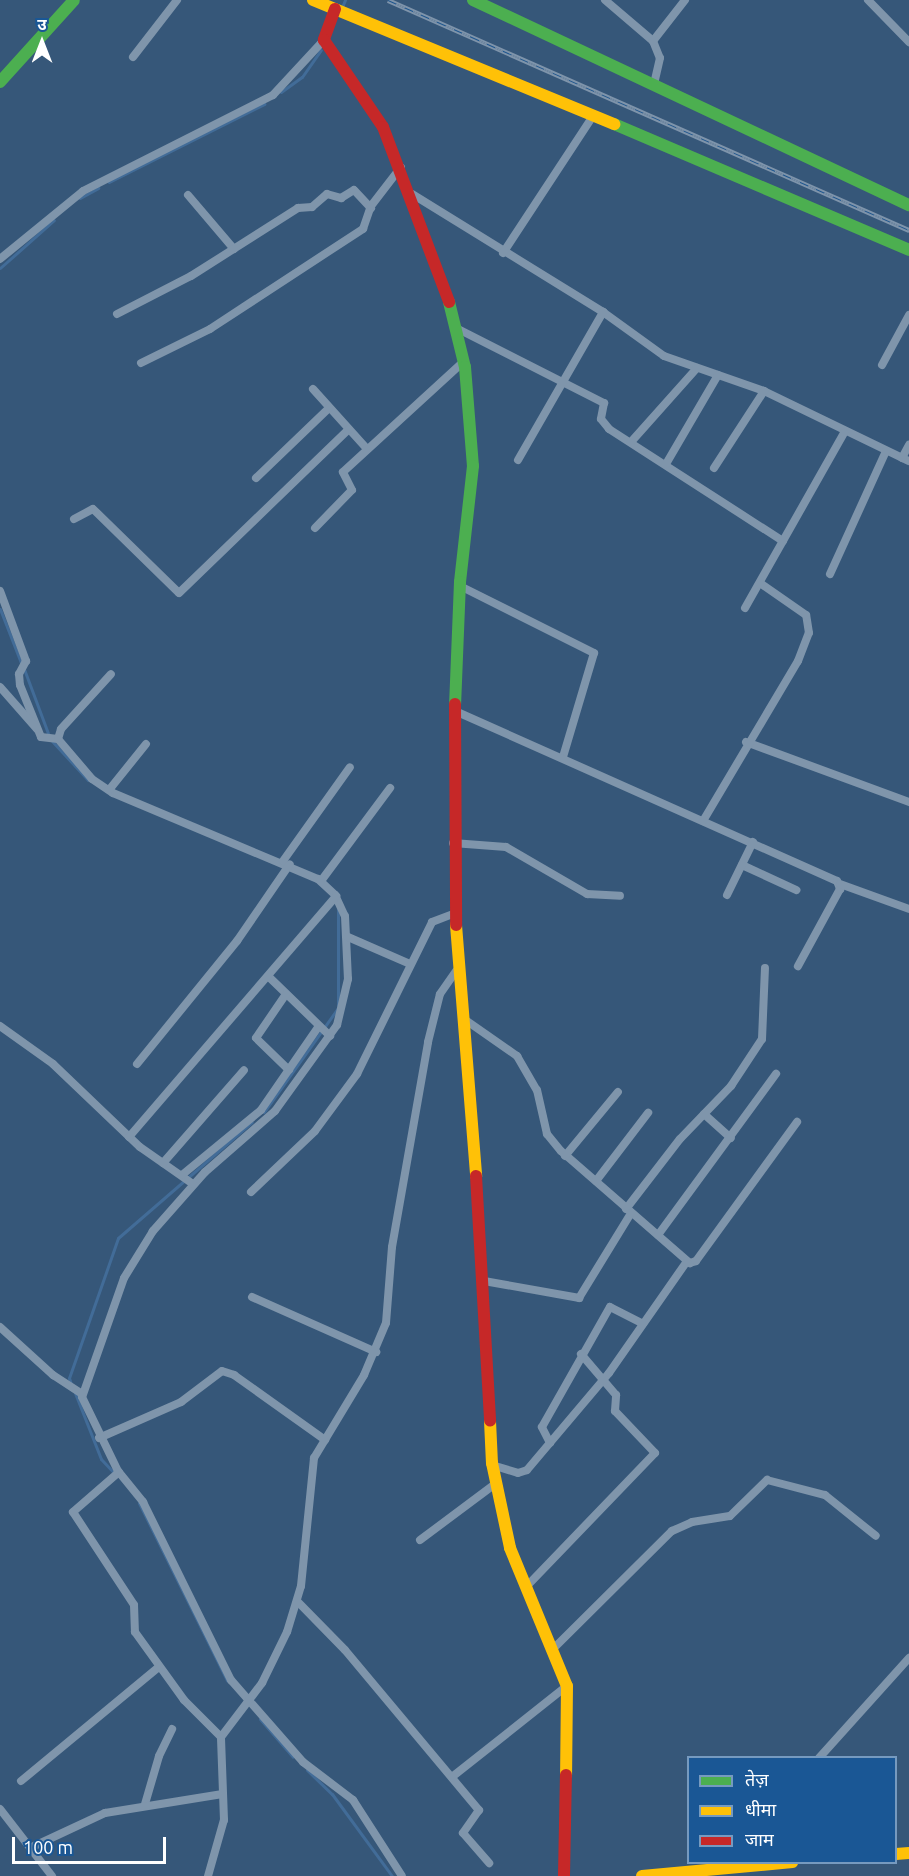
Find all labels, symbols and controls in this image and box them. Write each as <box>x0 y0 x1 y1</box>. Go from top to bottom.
north arrow <box>12 12 72 72</box>
text: उ <box>37 15 47 33</box>
legend <box>687 1756 897 1864</box>
text: तेज़ <box>745 1769 769 1789</box>
text: धीमा <box>745 1799 776 1819</box>
scale bar <box>15 1825 170 1863</box>
text: जाम <box>745 1829 774 1849</box>
text: 100 m <box>23 1837 73 1857</box>

